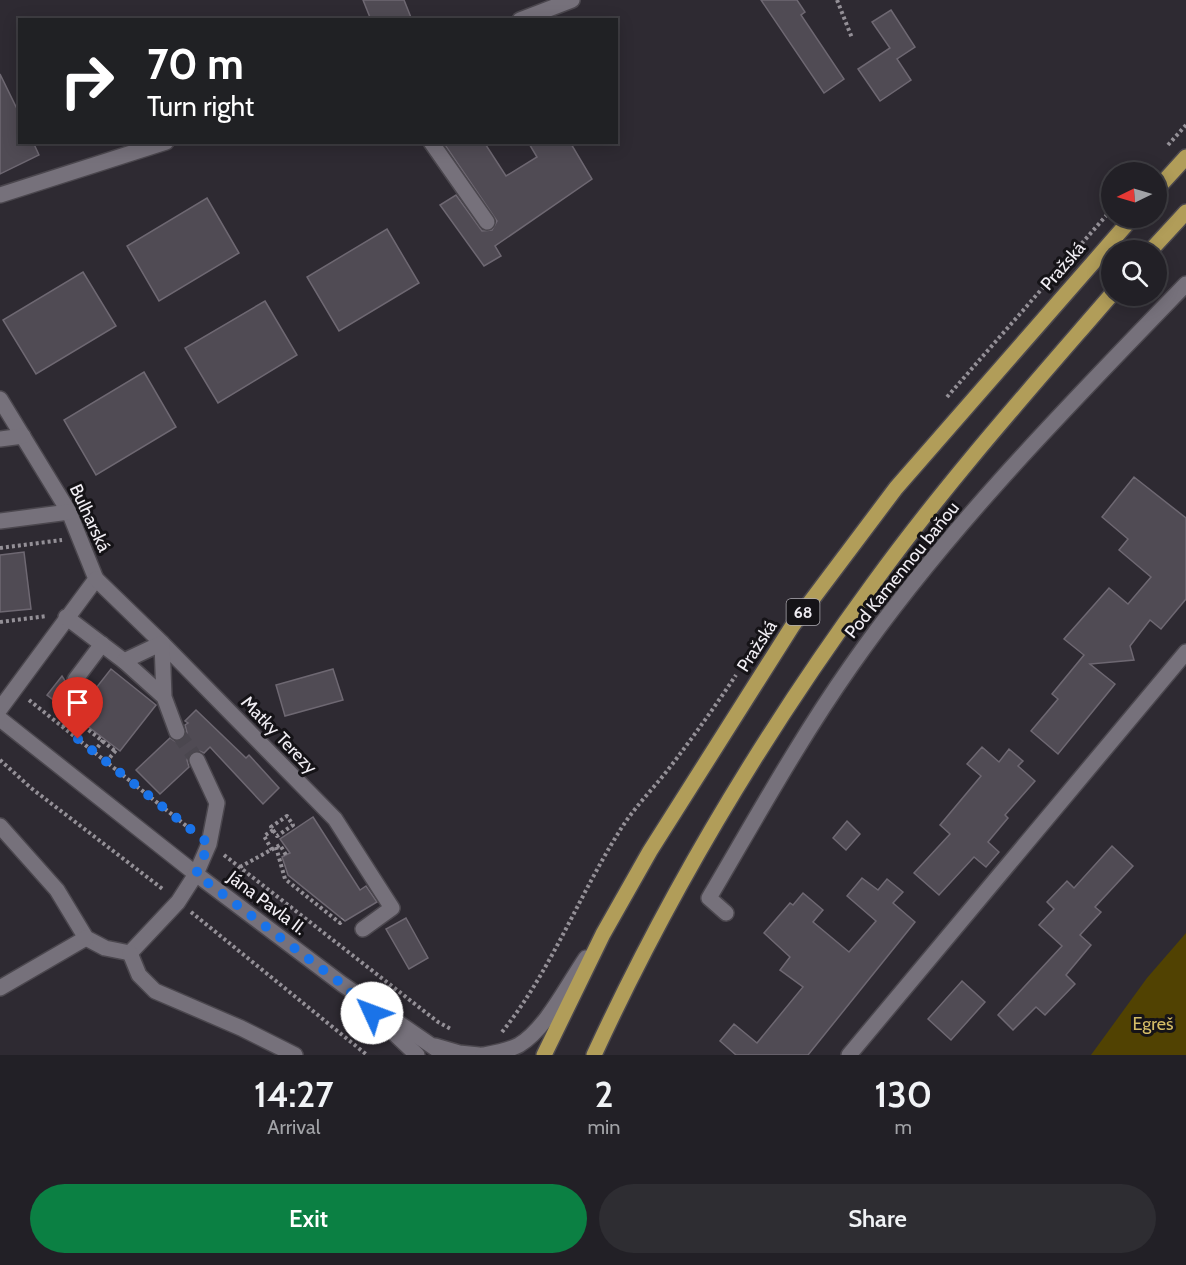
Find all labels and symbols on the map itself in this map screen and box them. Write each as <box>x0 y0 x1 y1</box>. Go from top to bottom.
north arrow <box>1101 162 1167 228</box>
street label: Pražská <box>1036 237 1090 295</box>
street label: Bulharská <box>65 480 115 556</box>
street label: Pod Kamennou baňou <box>840 497 964 643</box>
road number: 68 <box>786 599 820 625</box>
street label: Pražská <box>732 616 782 676</box>
pin <box>52 677 103 739</box>
street label: Matky Terezy <box>236 691 322 779</box>
street label: Jána Pavla II. <box>222 866 311 940</box>
position arrow <box>340 981 404 1045</box>
park label: Egreš <box>1133 1013 1173 1035</box>

